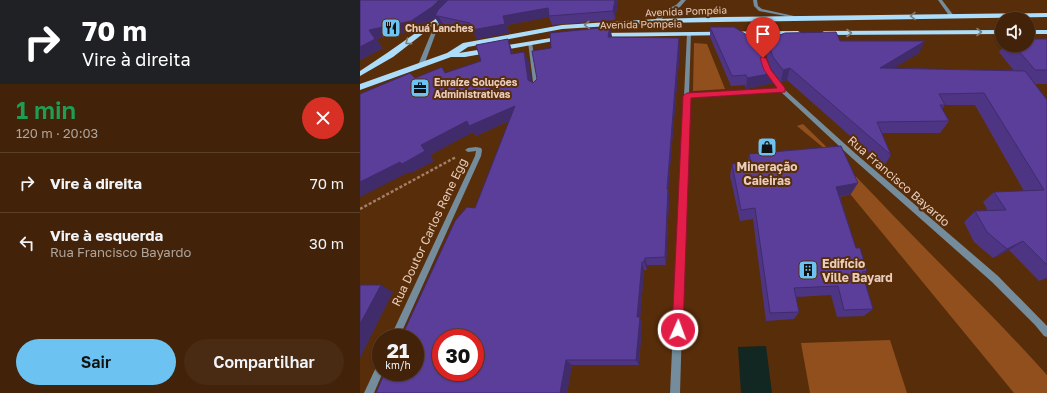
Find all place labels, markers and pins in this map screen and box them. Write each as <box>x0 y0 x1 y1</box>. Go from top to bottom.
restaurant icon: Chuá Lanches <box>380 17 402 39</box>
pin <box>746 17 780 58</box>
place label: Chuá Lanches <box>405 22 474 34</box>
place label: Enraíze Soluções Administrativas <box>434 76 518 100</box>
office icon: Enraíze Soluções Administrativas <box>409 77 431 99</box>
shop icon: Mineração Caieiras <box>756 136 778 158</box>
place label: Mineração Caieiras <box>737 159 797 188</box>
place label: Edifício Ville Bayard <box>822 256 893 285</box>
building icon: Edifício Ville Bayard <box>797 259 819 281</box>

